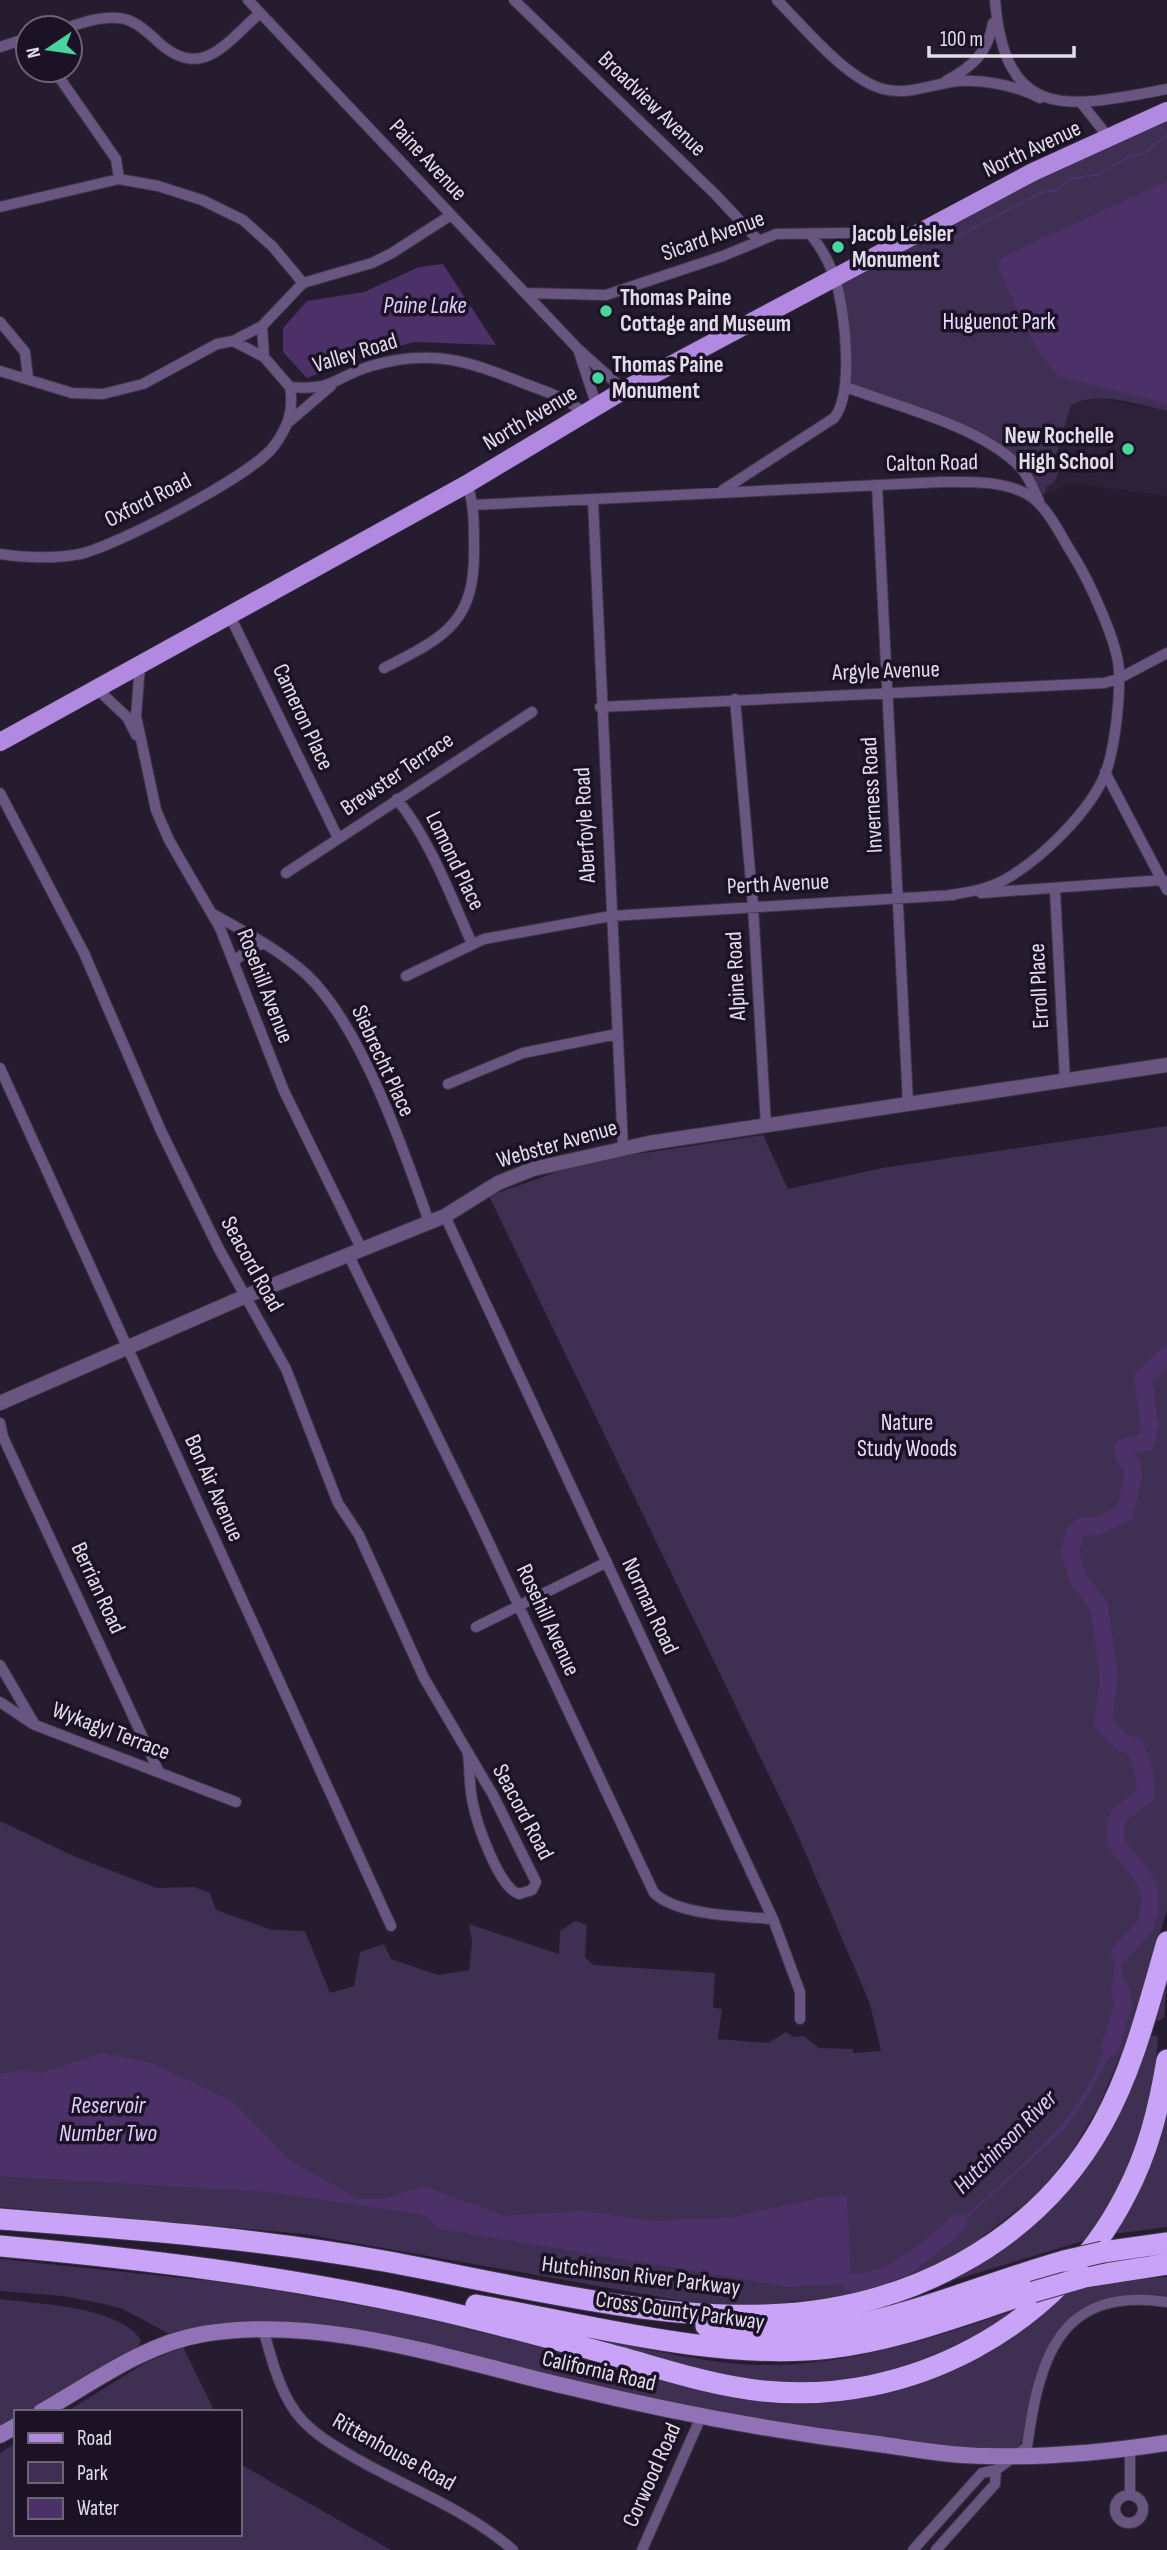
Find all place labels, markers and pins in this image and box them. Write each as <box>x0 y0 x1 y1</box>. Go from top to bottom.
place label: Jacob Leisler Monument <box>851 220 954 274</box>
marker: Jacob Leisler Monument <box>830 239 846 255</box>
place label: Thomas Paine Cottage and Museum <box>620 284 791 338</box>
marker: Thomas Paine Cottage and Museum <box>598 303 614 319</box>
place label: Thomas Paine Monument <box>612 351 723 405</box>
marker: Thomas Paine Monument <box>590 370 606 386</box>
place label: New Rochelle High School <box>1005 422 1114 476</box>
marker: New Rochelle High School <box>1120 441 1136 457</box>

